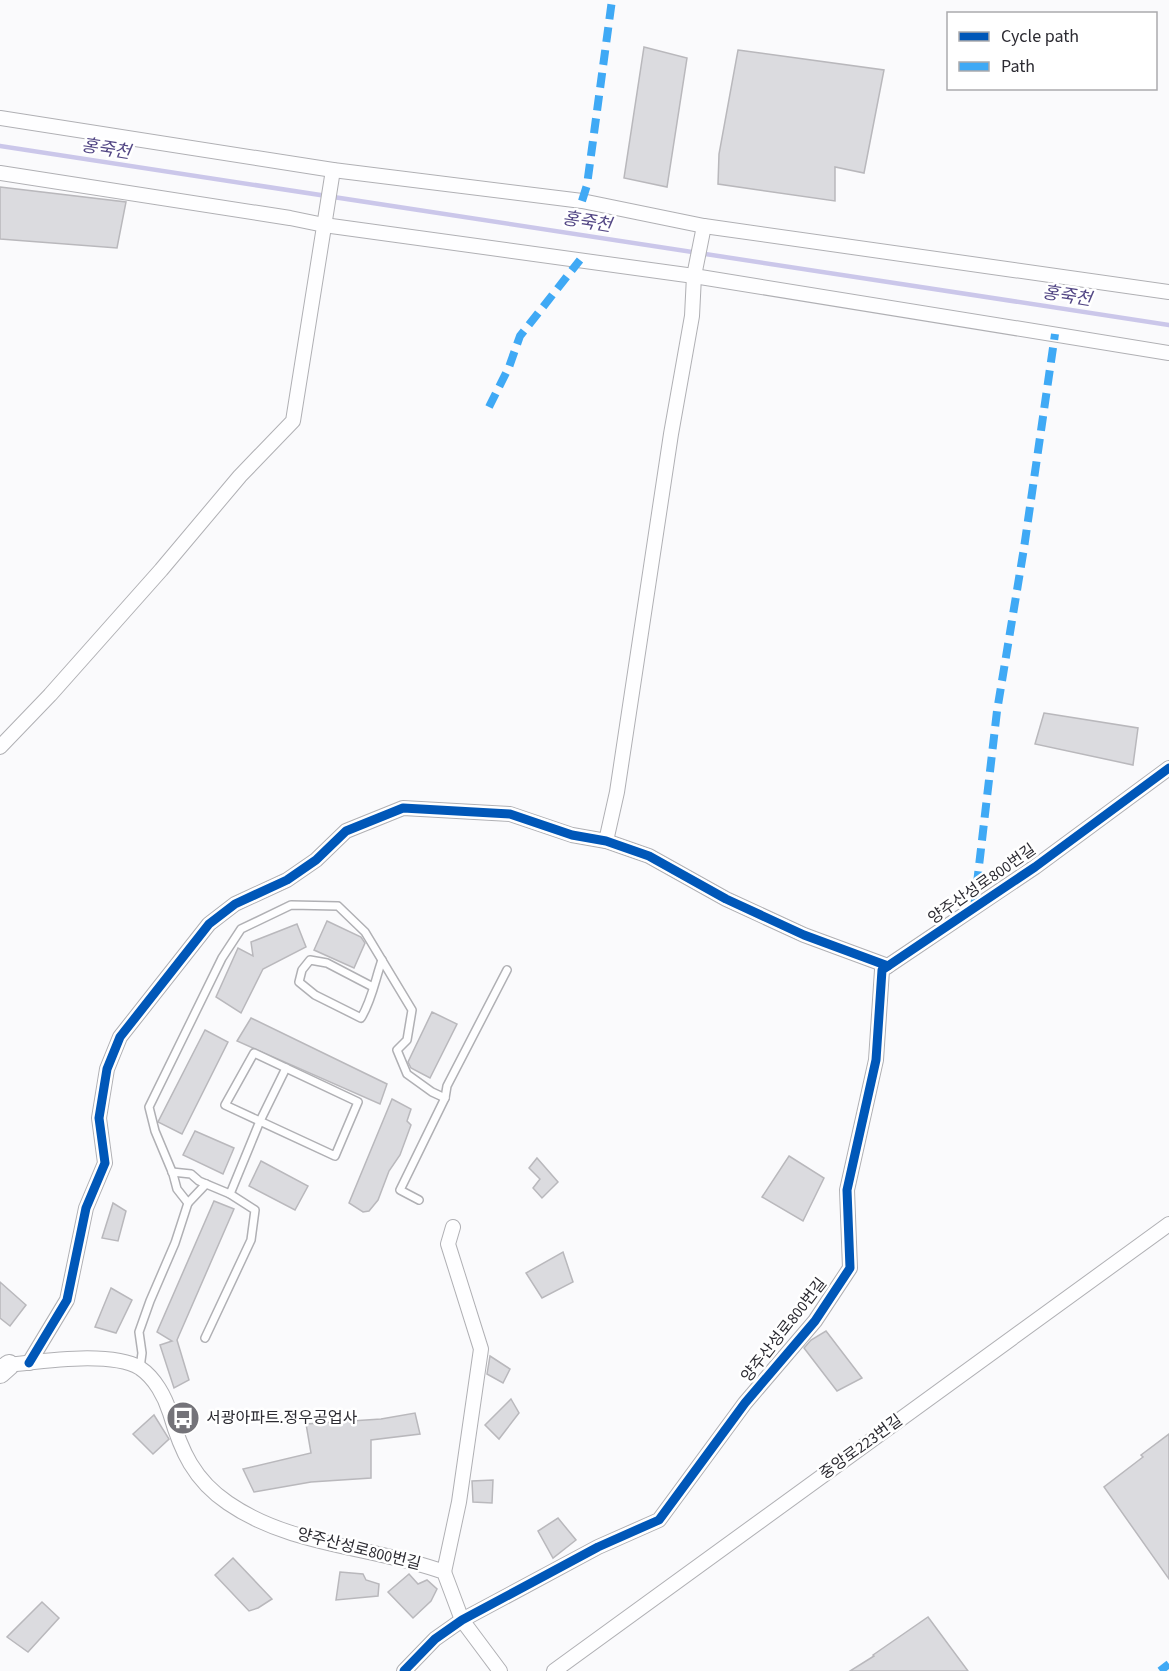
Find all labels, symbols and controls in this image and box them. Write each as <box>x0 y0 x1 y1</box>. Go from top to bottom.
legend <box>947 12 1157 90</box>
text: Cycle path <box>1001 24 1079 49</box>
text: Path <box>1001 54 1035 79</box>
water label: 홍죽천 <box>80 133 135 166</box>
water label: 홍죽천 <box>561 206 616 239</box>
water label: 홍죽천 <box>1041 280 1096 313</box>
street label: 양주산성로800번길 <box>924 839 1040 929</box>
street label: 양주산성로800번길 <box>736 1273 832 1387</box>
bus stop icon: 서광아파트.정우공업사 <box>165 1400 201 1436</box>
place label: 서광아파트.정우공업사 <box>206 1407 357 1429</box>
street label: 중앙로223번길 <box>815 1409 907 1485</box>
street label: 양주산성로800번길 <box>295 1523 423 1575</box>

